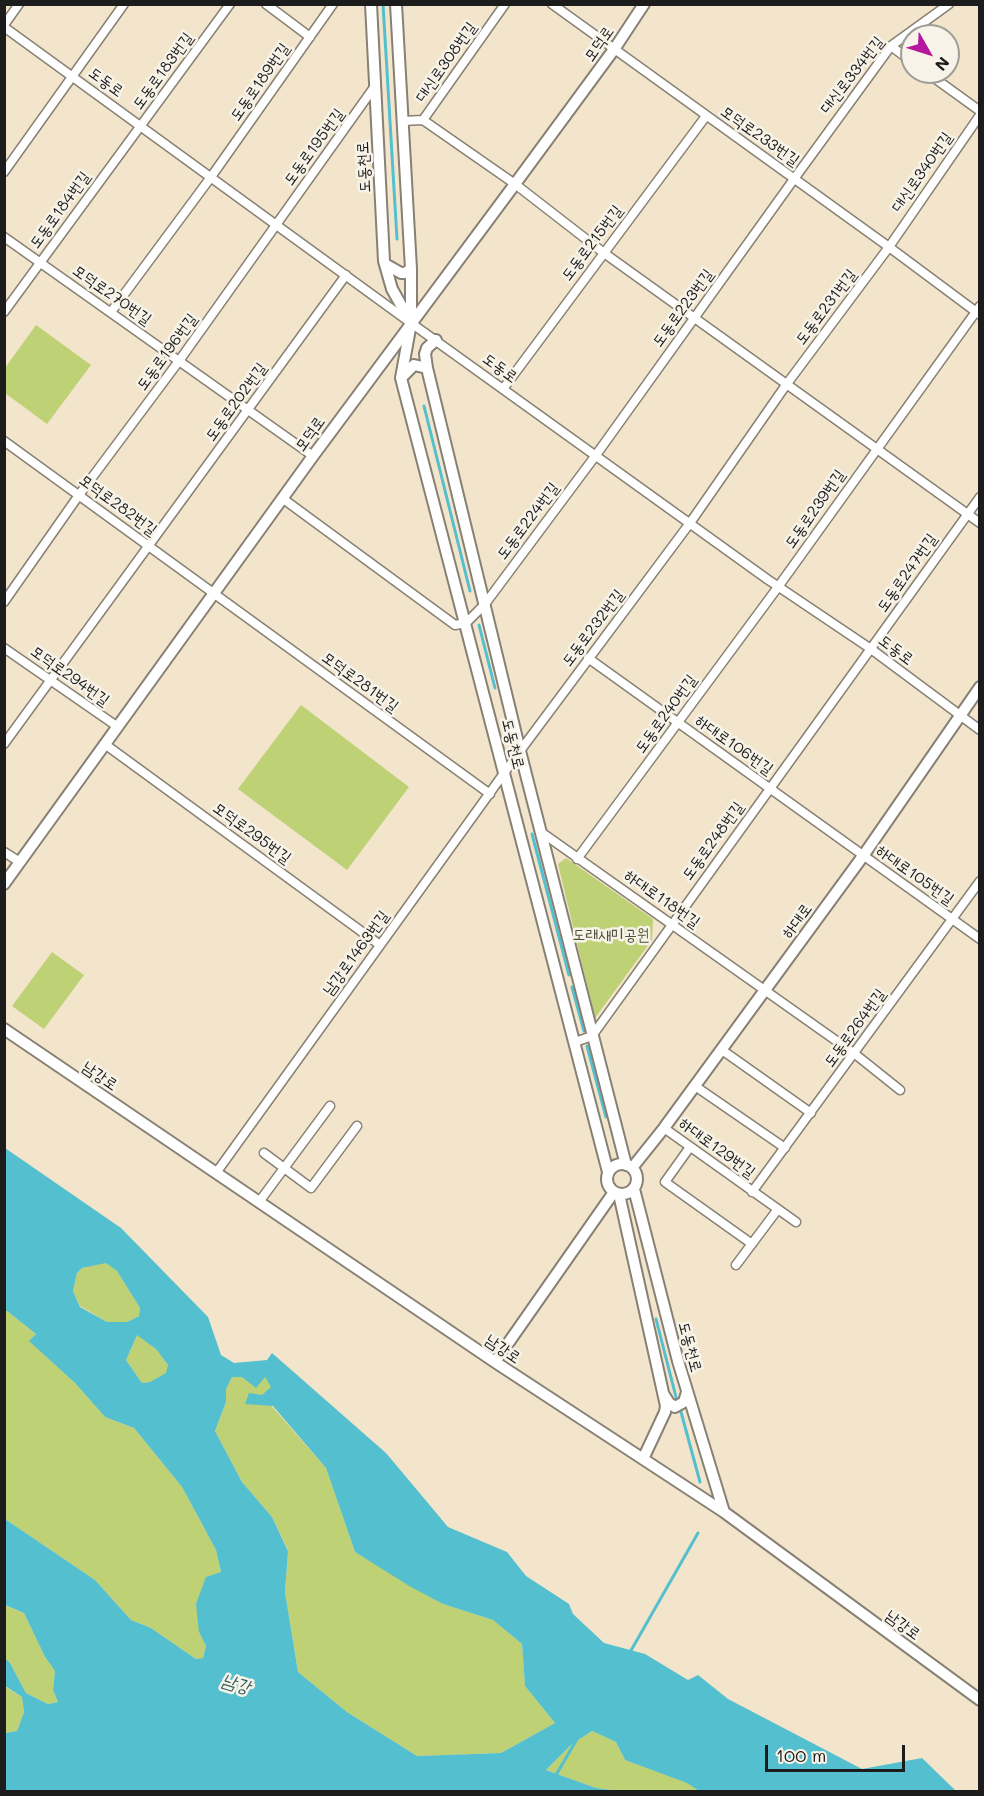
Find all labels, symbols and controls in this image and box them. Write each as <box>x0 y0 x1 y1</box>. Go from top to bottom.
street label: 대신로308번길 <box>411 18 481 106</box>
street label: 모덕로 <box>580 23 618 65</box>
north arrow <box>900 24 960 84</box>
street label: 도동로183번길 <box>129 29 197 113</box>
street label: 대신로334번길 <box>816 33 888 117</box>
street label: 도동로189번길 <box>226 39 294 125</box>
text: N <box>931 53 955 76</box>
street label: 도동로 <box>85 63 127 101</box>
street label: 모덕로233번길 <box>717 102 803 170</box>
street label: 도동로195번길 <box>280 105 348 189</box>
street label: 대신로340번길 <box>887 128 957 216</box>
street label: 도동천로 <box>353 141 375 193</box>
street label: 도동로184번길 <box>26 168 94 252</box>
street label: 도동로215번길 <box>557 201 627 285</box>
street label: 모덕로270번길 <box>69 261 155 329</box>
street label: 도동로223번길 <box>648 265 718 351</box>
street label: 도동로231번길 <box>791 265 861 349</box>
street label: 도동로196번길 <box>133 310 201 394</box>
street label: 도동로 <box>479 349 521 387</box>
street label: 도동로202번길 <box>201 359 271 445</box>
street label: 모덕로 <box>291 413 329 455</box>
street label: 도동로239번길 <box>781 466 849 552</box>
street label: 모덕로282번길 <box>75 470 161 540</box>
street label: 도동로224번길 <box>493 479 563 563</box>
street label: 도동로247번길 <box>873 530 941 616</box>
street label: 도동로232번길 <box>558 586 628 670</box>
street label: 도동로 <box>875 631 917 669</box>
street label: 모덕로294번길 <box>27 642 113 710</box>
street label: 모덕로281번길 <box>318 648 402 716</box>
street label: 도동로240번길 <box>631 671 701 757</box>
street label: 하대로106번길 <box>691 711 777 779</box>
street label: 도동천로 <box>497 717 529 771</box>
street label: 모덕로295번길 <box>209 798 295 868</box>
street label: 도동로248번길 <box>678 798 748 884</box>
street label: 하대로105번길 <box>872 841 958 909</box>
street label: 하대로118번길 <box>620 866 704 932</box>
street label: 하대로 <box>778 900 816 942</box>
street label: 남강로1463번길 <box>319 907 393 999</box>
park label: 도래새미공원 <box>572 925 650 945</box>
street label: 도동로264번길 <box>820 985 890 1071</box>
street label: 남강로 <box>79 1057 121 1095</box>
street label: 하대로129번길 <box>675 1114 759 1182</box>
street label: 도동천로 <box>674 1320 706 1374</box>
street label: 남강로 <box>482 1330 524 1368</box>
street label: 남강로 <box>882 1606 924 1644</box>
water label: 남강 <box>219 1669 253 1699</box>
scale bar <box>768 1733 908 1771</box>
text: 100 m <box>776 1743 826 1767</box>

